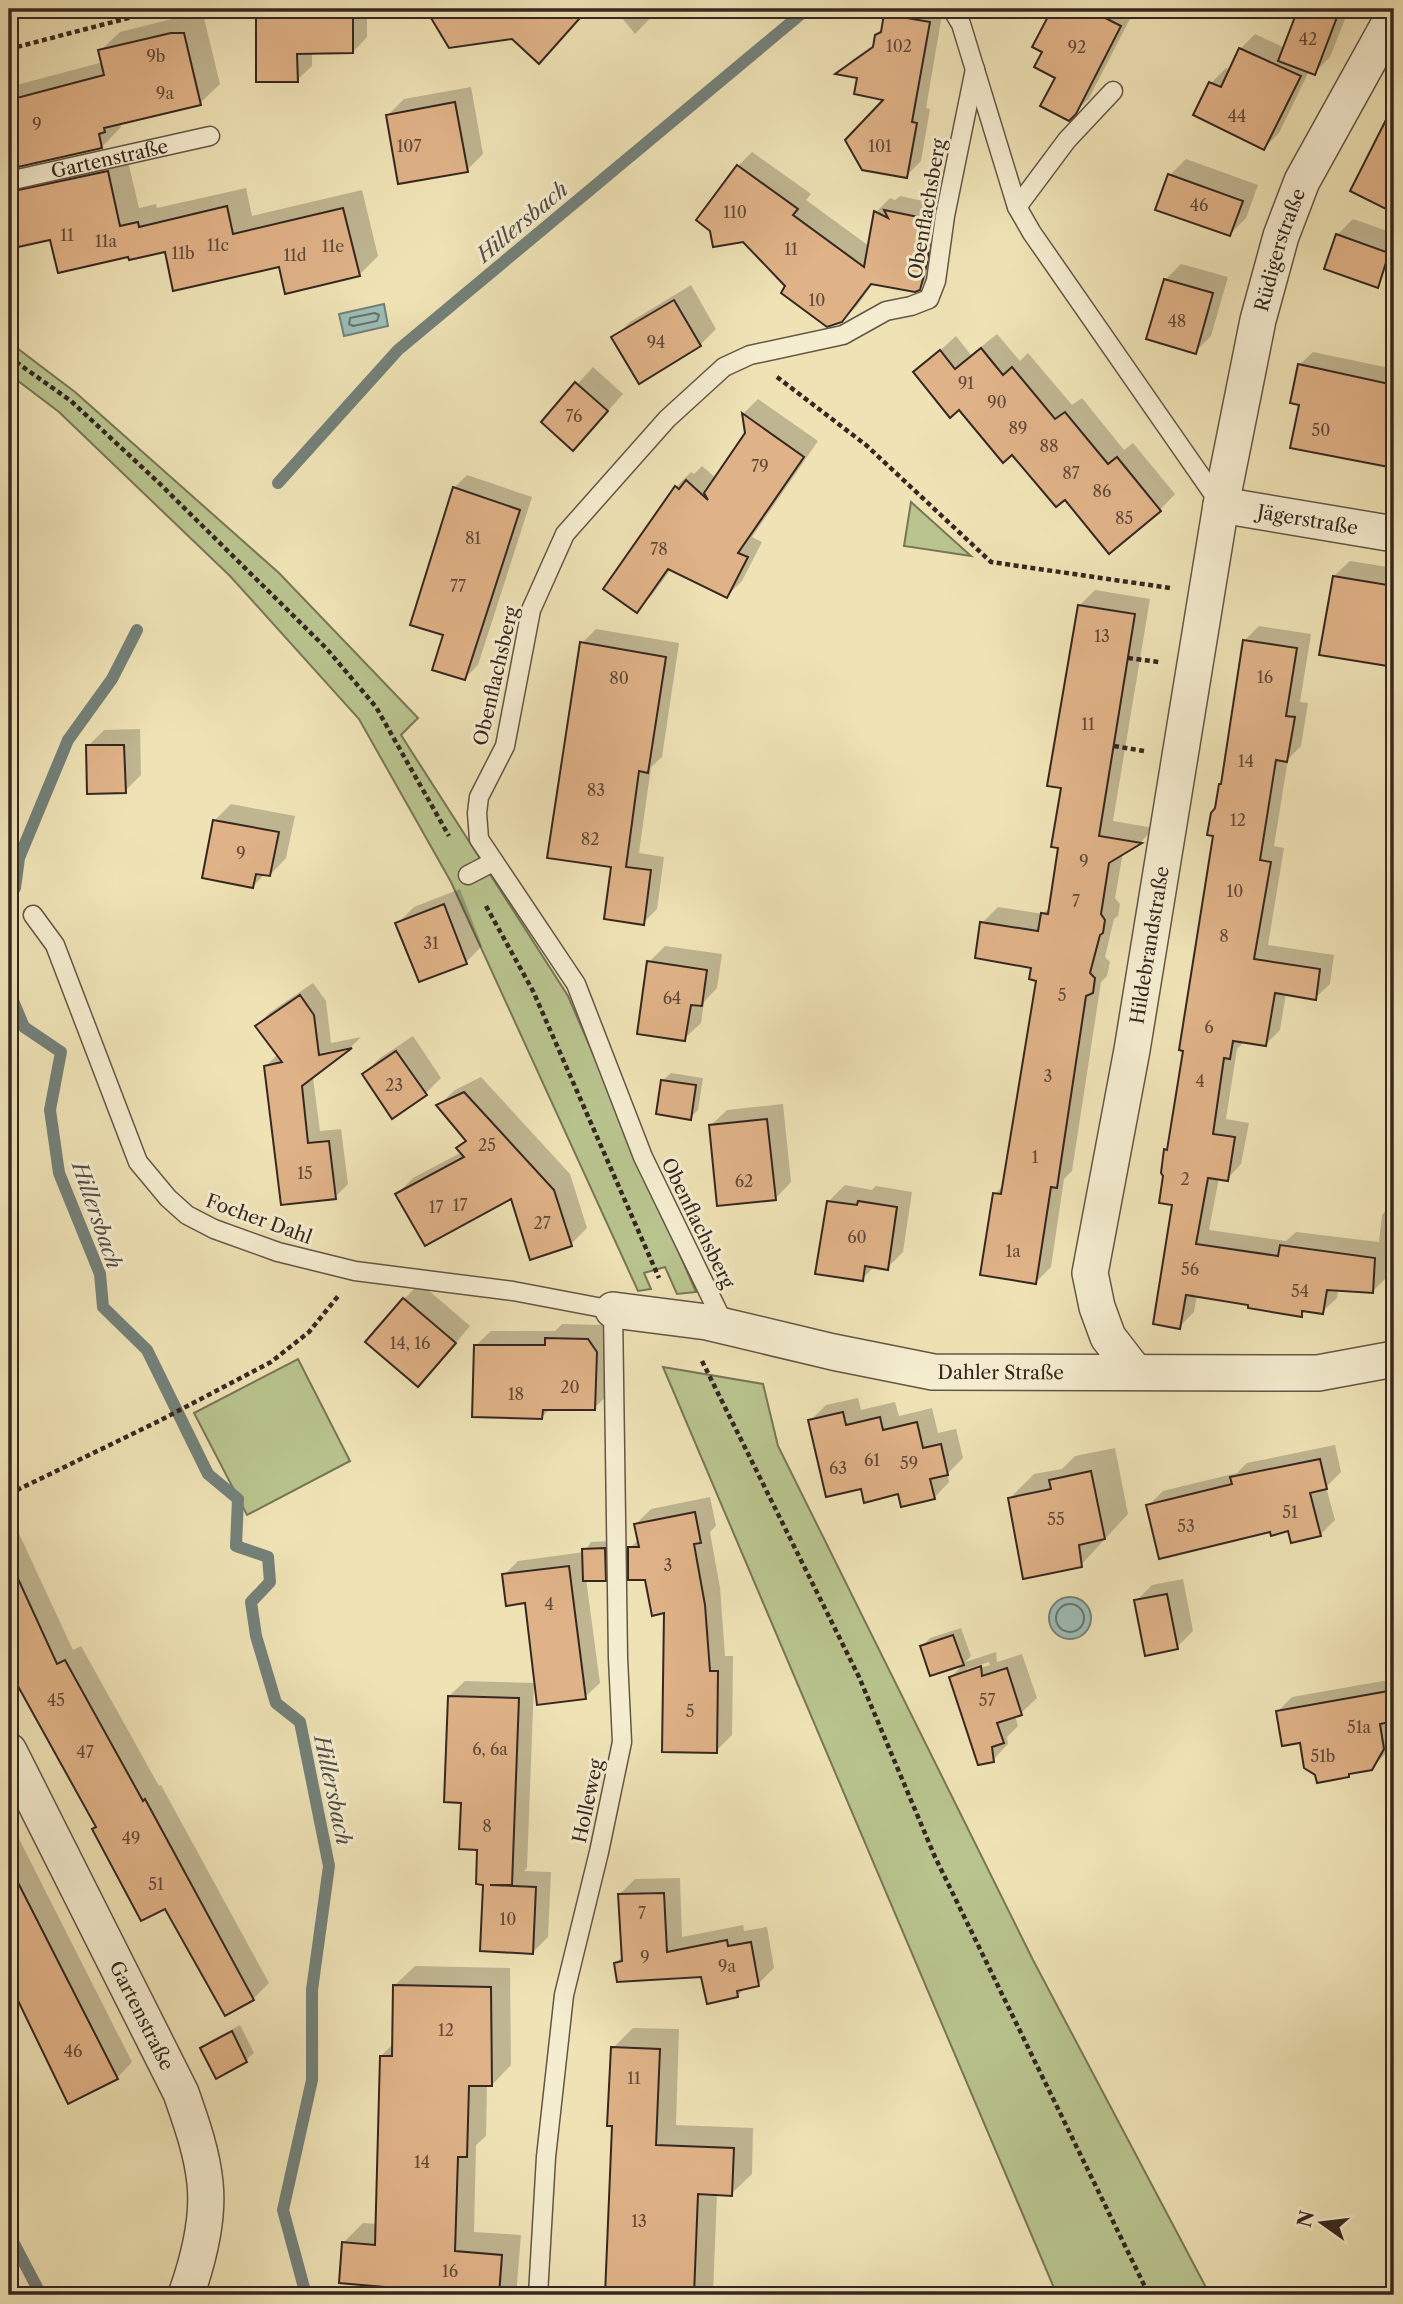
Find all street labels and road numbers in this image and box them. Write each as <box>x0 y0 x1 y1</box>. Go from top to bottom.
street label: Gartenstraße <box>49 134 170 183</box>
street label: Obenflachsberg <box>903 136 951 281</box>
street label: Rüdigerstraße <box>1249 185 1310 314</box>
street label: Jägerstraße <box>1253 499 1360 539</box>
street label: Obenflachsberg <box>469 603 523 748</box>
street label: Hildebrandstraße <box>1125 865 1173 1026</box>
street label: Obenflachsberg <box>657 1154 740 1293</box>
street label: Focher Dahl <box>203 1189 316 1249</box>
street label: Dahler Straße <box>938 1361 1064 1384</box>
street label: Holleweg <box>568 1756 608 1845</box>
street label: Gartenstraße <box>105 1957 179 2074</box>

